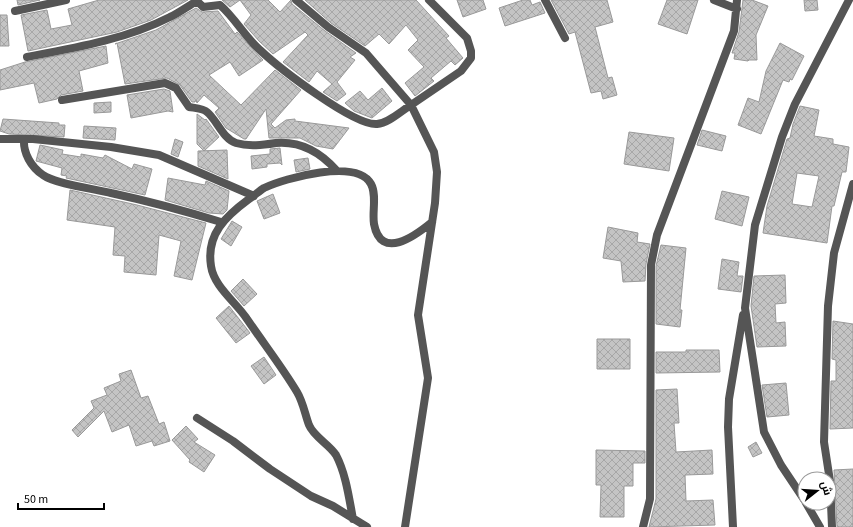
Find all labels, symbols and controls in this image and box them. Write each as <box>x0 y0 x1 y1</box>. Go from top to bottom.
north arrow <box>797 471 837 511</box>
text: ش <box>817 479 835 497</box>
scale bar <box>18 485 104 511</box>
text: 50 m <box>24 491 48 508</box>

